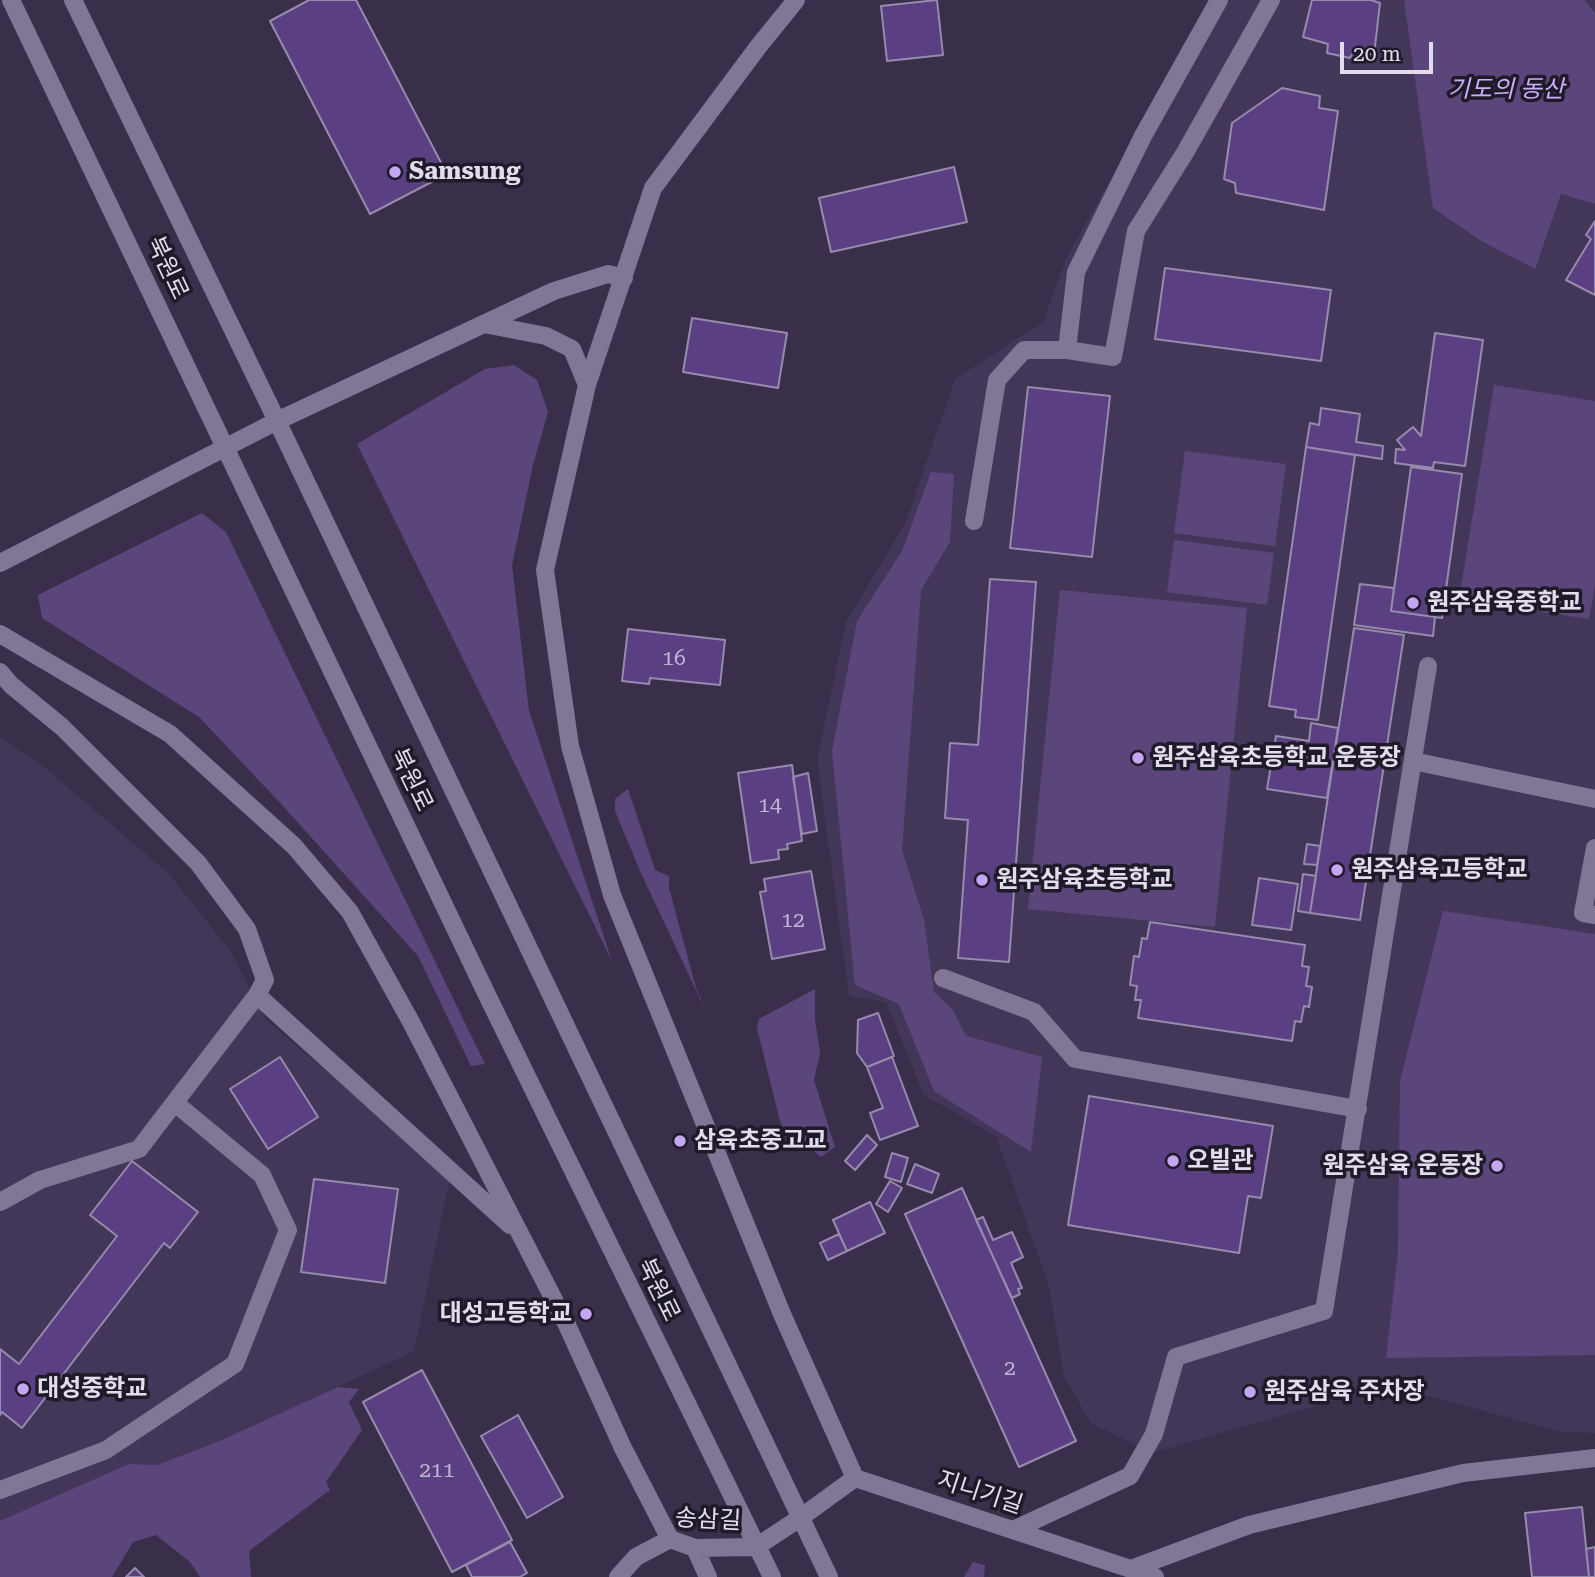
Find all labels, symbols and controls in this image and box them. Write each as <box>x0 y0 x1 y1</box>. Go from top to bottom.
scale bar <box>1343 28 1436 72</box>
text: 20 m <box>1353 42 1401 66</box>
park label: 기도의 동산 <box>1448 76 1564 104</box>
place label: Samsung <box>409 158 520 186</box>
marker: Samsung <box>387 164 403 180</box>
street label: 북원로 <box>140 232 194 304</box>
place label: 원주삼육중학교 <box>1427 589 1582 617</box>
marker: 원주삼육중학교 <box>1405 595 1421 611</box>
house number: 16 <box>662 646 686 672</box>
street label: 북원로 <box>384 744 438 816</box>
place label: 원주삼육초등학교 운동장 <box>1152 744 1401 772</box>
marker: 원주삼육초등학교 운동장 <box>1130 750 1146 766</box>
house number: 14 <box>758 793 782 819</box>
place label: 원주삼육고등학교 <box>1351 856 1528 884</box>
marker: 원주삼육고등학교 <box>1329 862 1345 878</box>
place label: 원주삼육초등학교 <box>996 866 1173 894</box>
marker: 원주삼육초등학교 <box>974 872 990 888</box>
house number: 12 <box>781 908 805 934</box>
place label: 삼육초중고교 <box>694 1127 826 1155</box>
marker: 삼육초중고교 <box>672 1133 688 1149</box>
place label: 오빌관 <box>1187 1147 1253 1175</box>
place label: 원주삼육 운동장 <box>1322 1152 1483 1180</box>
marker: 오빌관 <box>1165 1153 1181 1169</box>
marker: 원주삼육 운동장 <box>1489 1158 1505 1174</box>
street label: 북원로 <box>631 1254 685 1326</box>
place label: 대성고등학교 <box>440 1300 572 1328</box>
marker: 대성고등학교 <box>578 1306 594 1322</box>
house number: 2 <box>1004 1356 1016 1382</box>
place label: 대성중학교 <box>37 1375 147 1403</box>
place label: 원주삼육 주차장 <box>1264 1378 1425 1406</box>
marker: 대성중학교 <box>15 1381 31 1397</box>
marker: 원주삼육 주차장 <box>1242 1384 1258 1400</box>
house number: 211 <box>419 1458 455 1484</box>
street label: 지니기길 <box>934 1466 1026 1520</box>
street label: 송삼길 <box>674 1504 742 1536</box>

